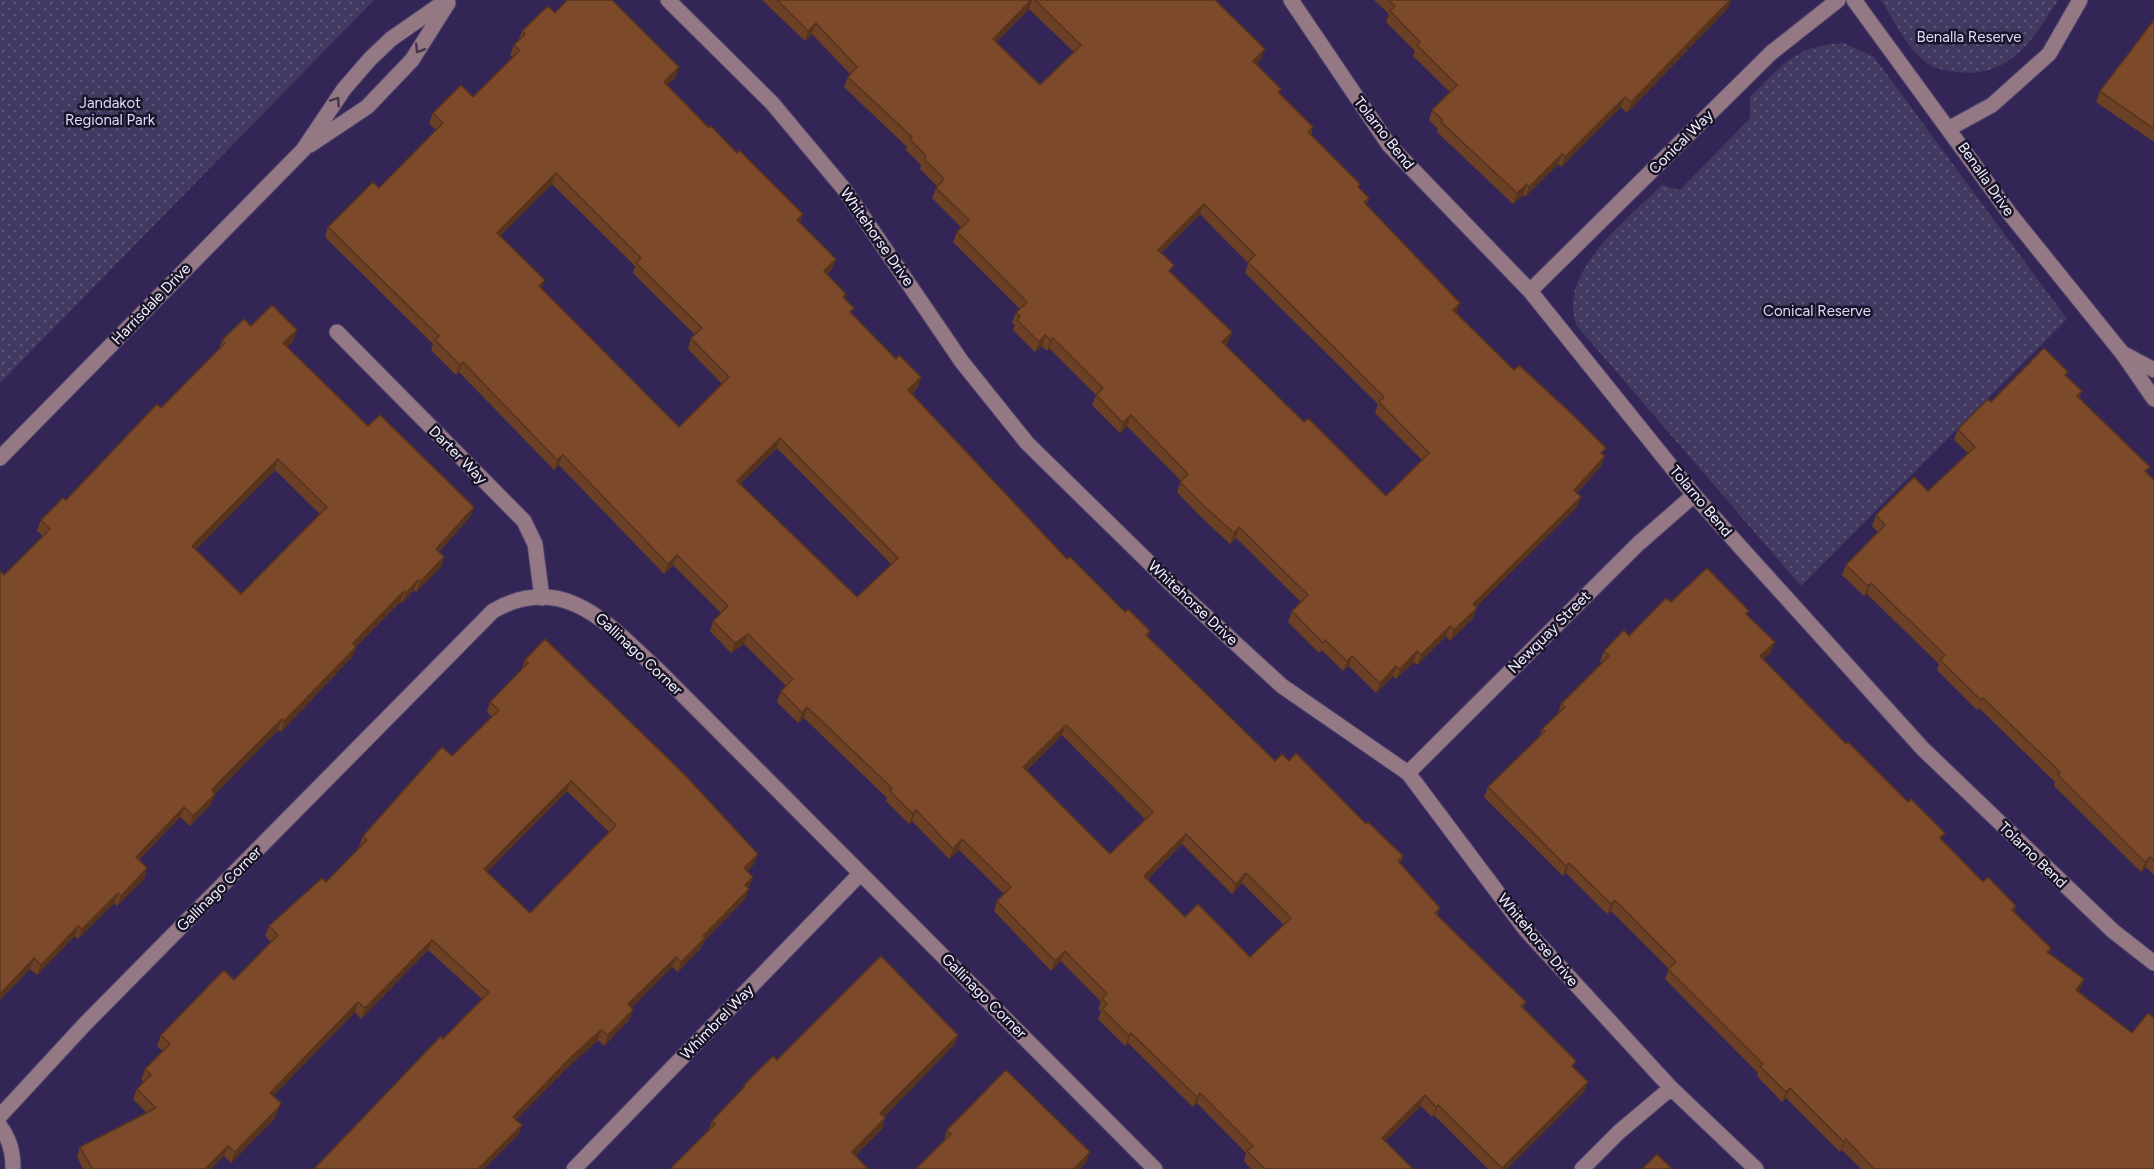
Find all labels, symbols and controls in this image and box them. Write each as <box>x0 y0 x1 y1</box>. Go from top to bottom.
park label: Benalla Reserve <box>1917 28 2021 46</box>
one-way arrow <box>415 43 426 54</box>
street label: Tolarno Bend <box>1350 93 1418 173</box>
park label: Jandakot Regional Park <box>65 94 156 129</box>
one-way arrow <box>329 97 340 108</box>
street label: Conical Way <box>1645 106 1717 178</box>
street label: Benalla Drive <box>1954 139 2018 219</box>
street label: Whitehorse Drive <box>836 184 918 290</box>
street label: Harrisdale Drive <box>108 260 194 348</box>
park label: Conical Reserve <box>1763 302 1871 320</box>
street label: Darter Way <box>425 422 491 488</box>
street label: Tolarno Bend <box>1666 462 1736 540</box>
street label: Whitehorse Drive <box>1145 557 1241 649</box>
street label: Newquay Street <box>1504 587 1594 677</box>
street label: Gallinago Corner <box>592 609 686 699</box>
street label: Tolarno Bend <box>1995 818 2071 892</box>
street label: Gallinago Corner <box>173 843 265 935</box>
street label: Whitehorse Drive <box>1494 890 1582 990</box>
street label: Gallinago Corner <box>938 950 1030 1042</box>
street label: Whimbrel Way <box>677 981 757 1063</box>

